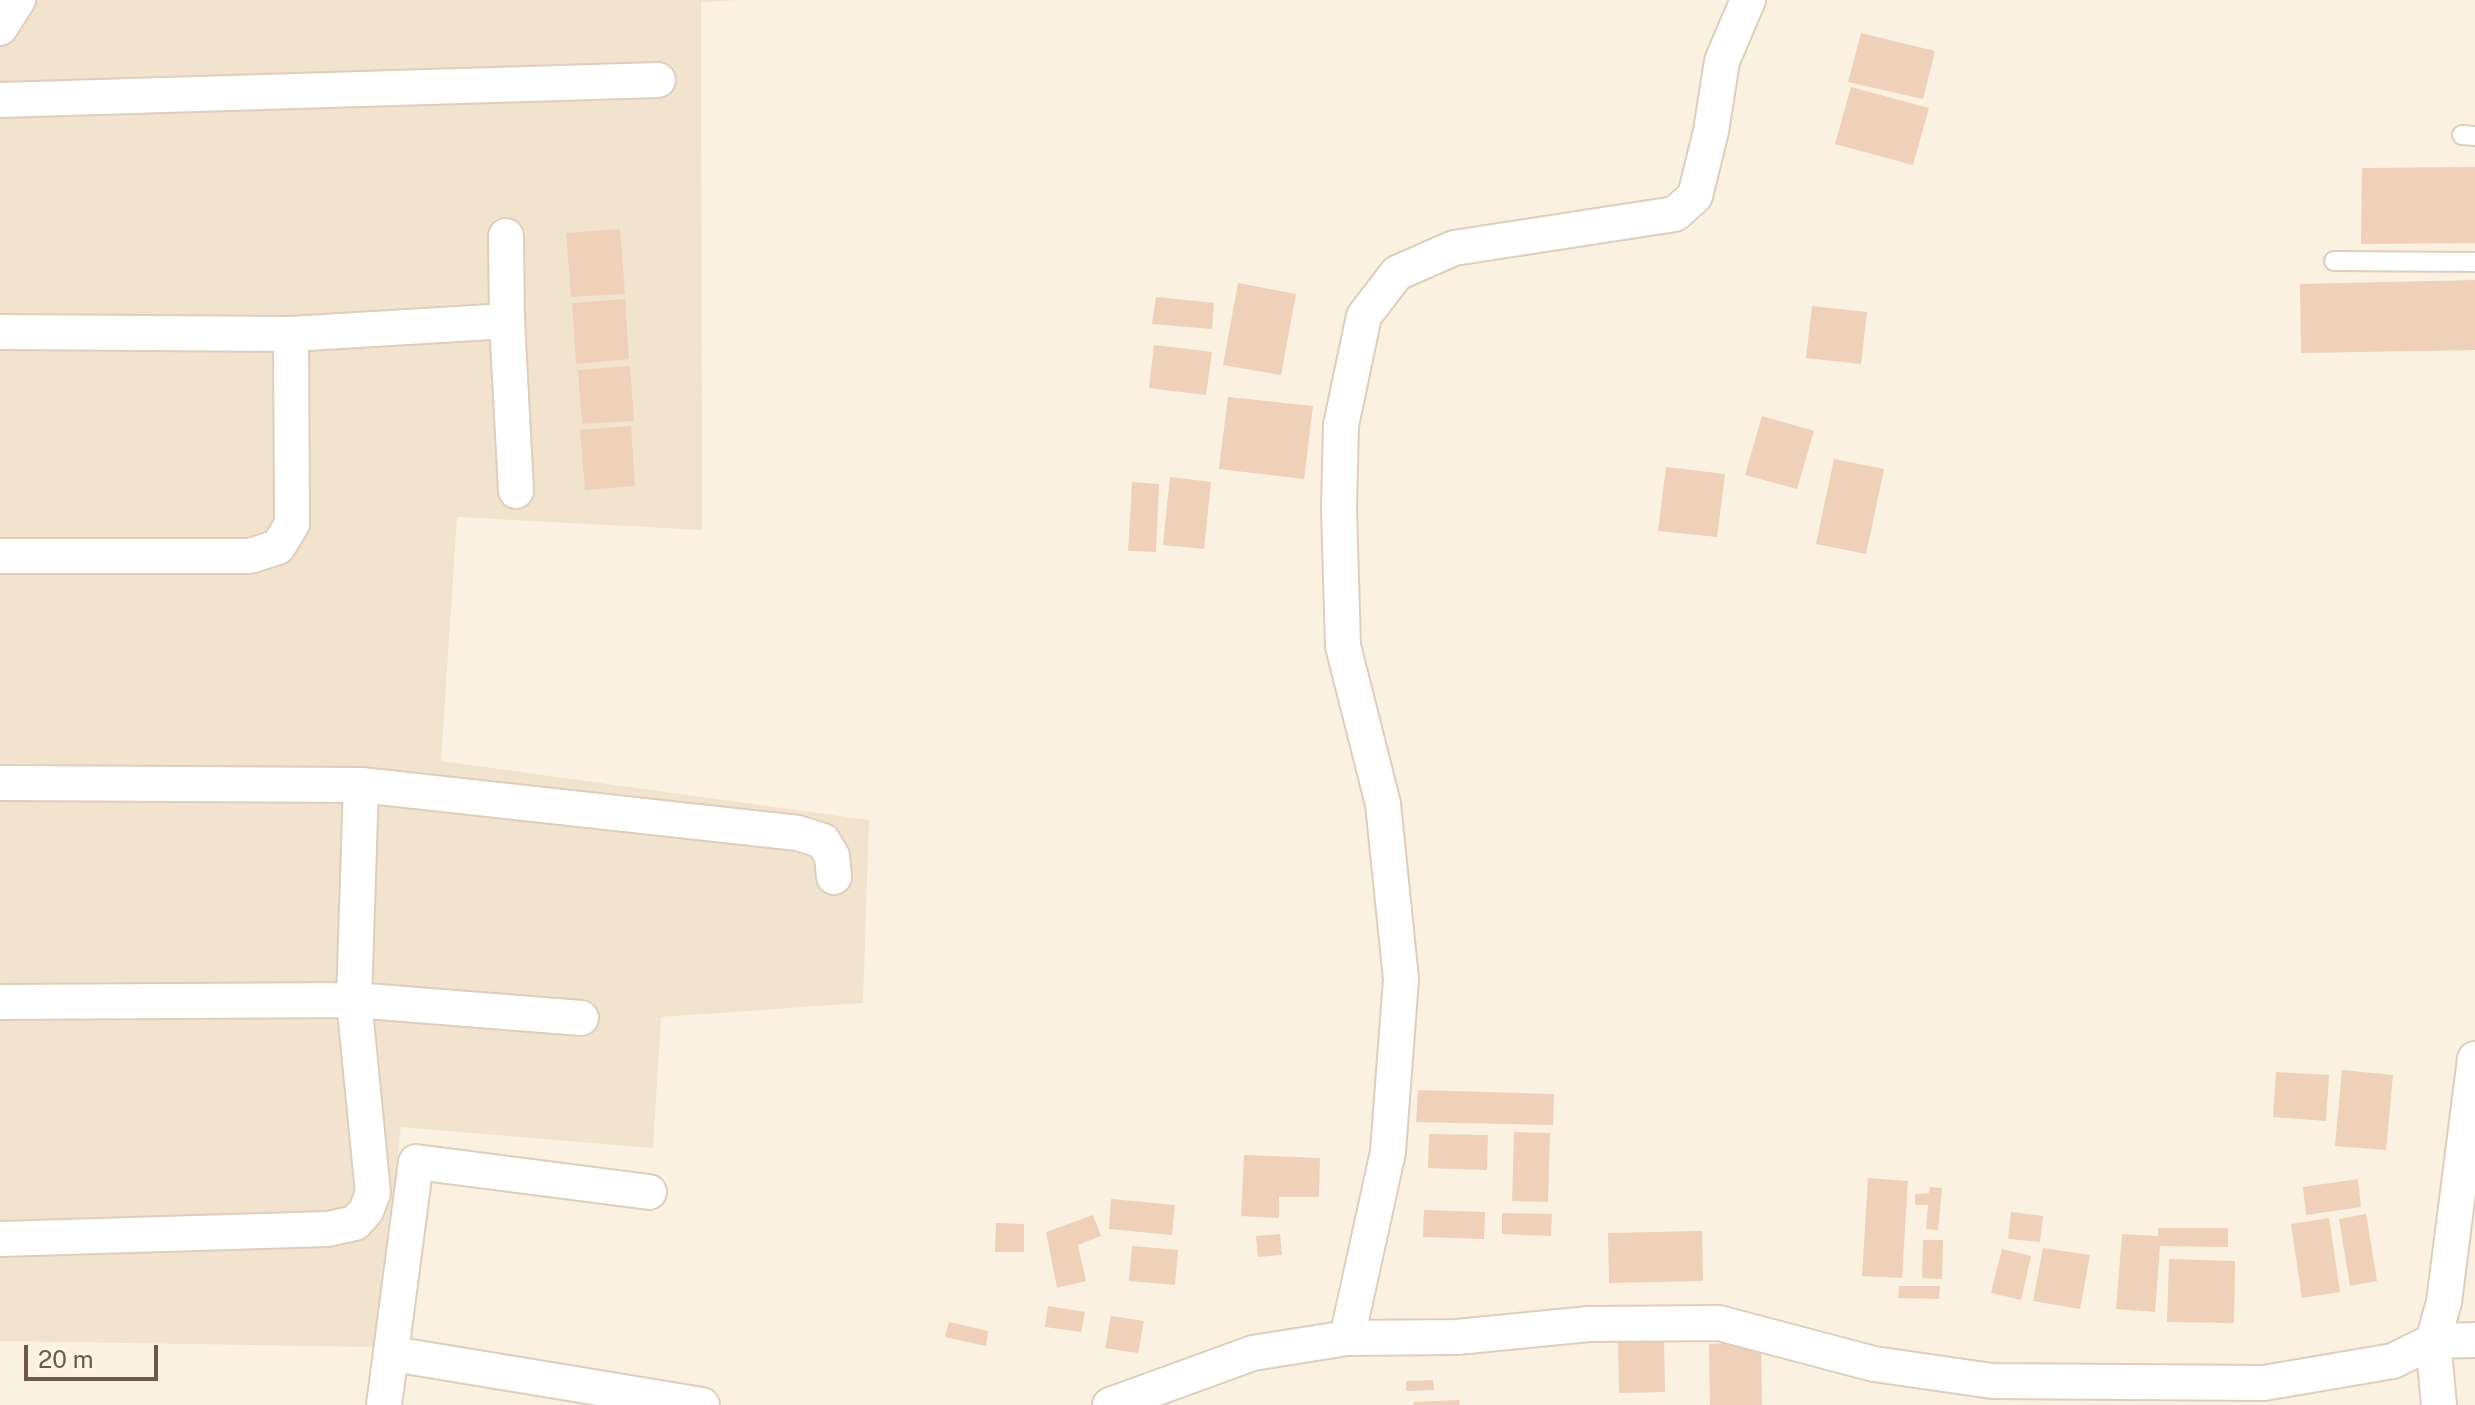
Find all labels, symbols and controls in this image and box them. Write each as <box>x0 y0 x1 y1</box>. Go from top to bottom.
scale bar <box>28 1329 162 1379</box>
text: 20 m <box>38 1345 94 1373</box>

